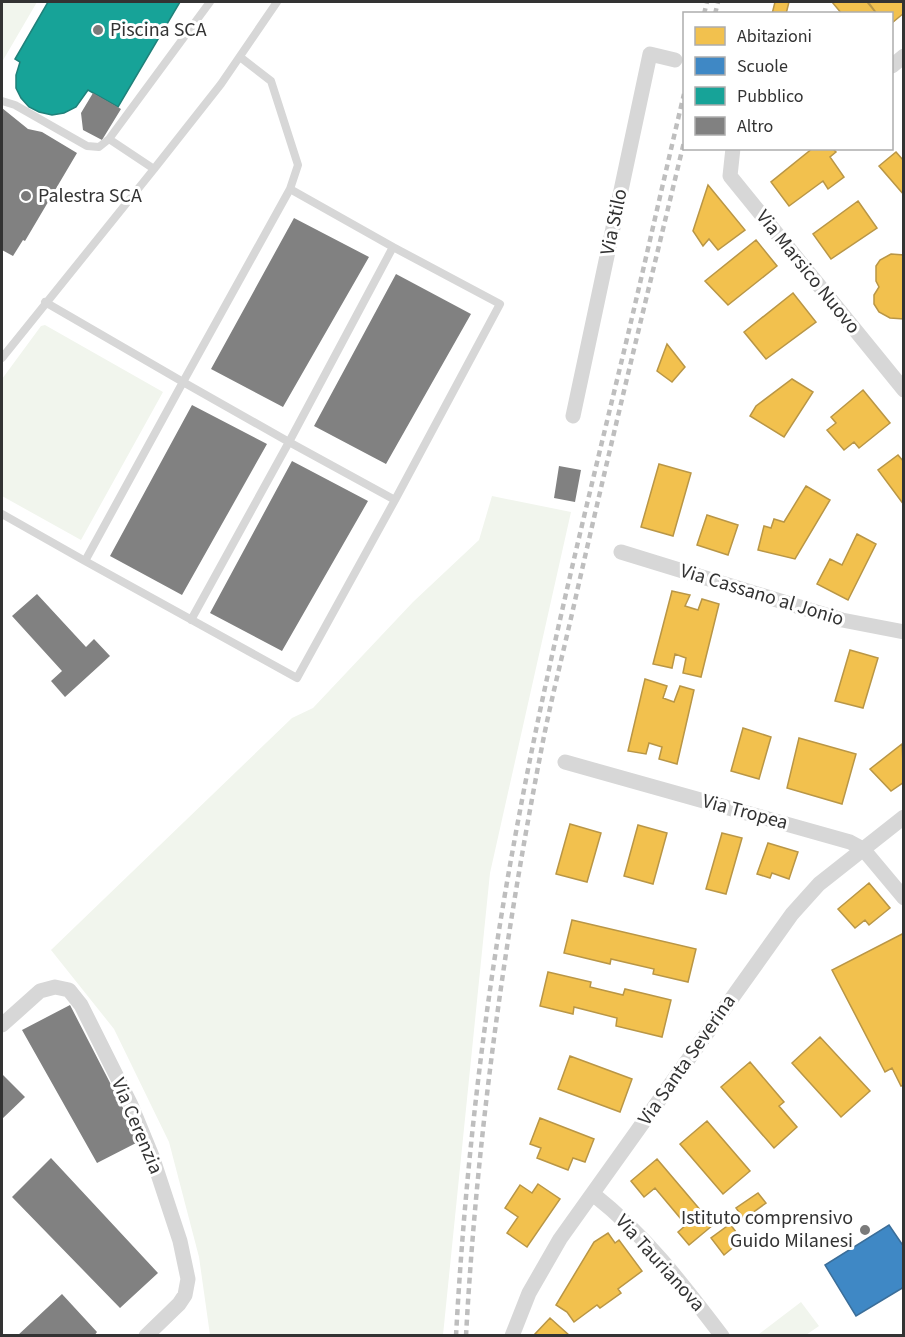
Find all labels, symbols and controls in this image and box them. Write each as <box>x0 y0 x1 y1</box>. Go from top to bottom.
legend <box>683 12 893 150</box>
place label: Piscina SCA <box>110 16 207 44</box>
marker: Piscina SCA <box>91 23 105 37</box>
text: Abitazioni <box>737 24 812 49</box>
text: Scuole <box>737 54 788 79</box>
text: Pubblico <box>737 84 804 109</box>
text: Altro <box>737 114 773 139</box>
place label: Palestra SCA <box>38 182 142 210</box>
street label: Via Stilo <box>593 186 635 258</box>
marker: Palestra SCA <box>19 189 33 203</box>
street label: Via Marsico Nuovo <box>749 204 867 340</box>
street label: Via Cassano al Jonio <box>677 557 847 633</box>
street label: Via Tropea <box>699 787 791 837</box>
street label: Via Santa Severina <box>631 989 743 1131</box>
street label: Via Cerenzia <box>104 1074 170 1178</box>
place label: Istituto comprensivo Guido Milanesi <box>681 1204 853 1255</box>
street label: Via Taurianova <box>609 1208 711 1318</box>
marker: Istituto comprensivo Guido Milanesi <box>858 1223 872 1237</box>

